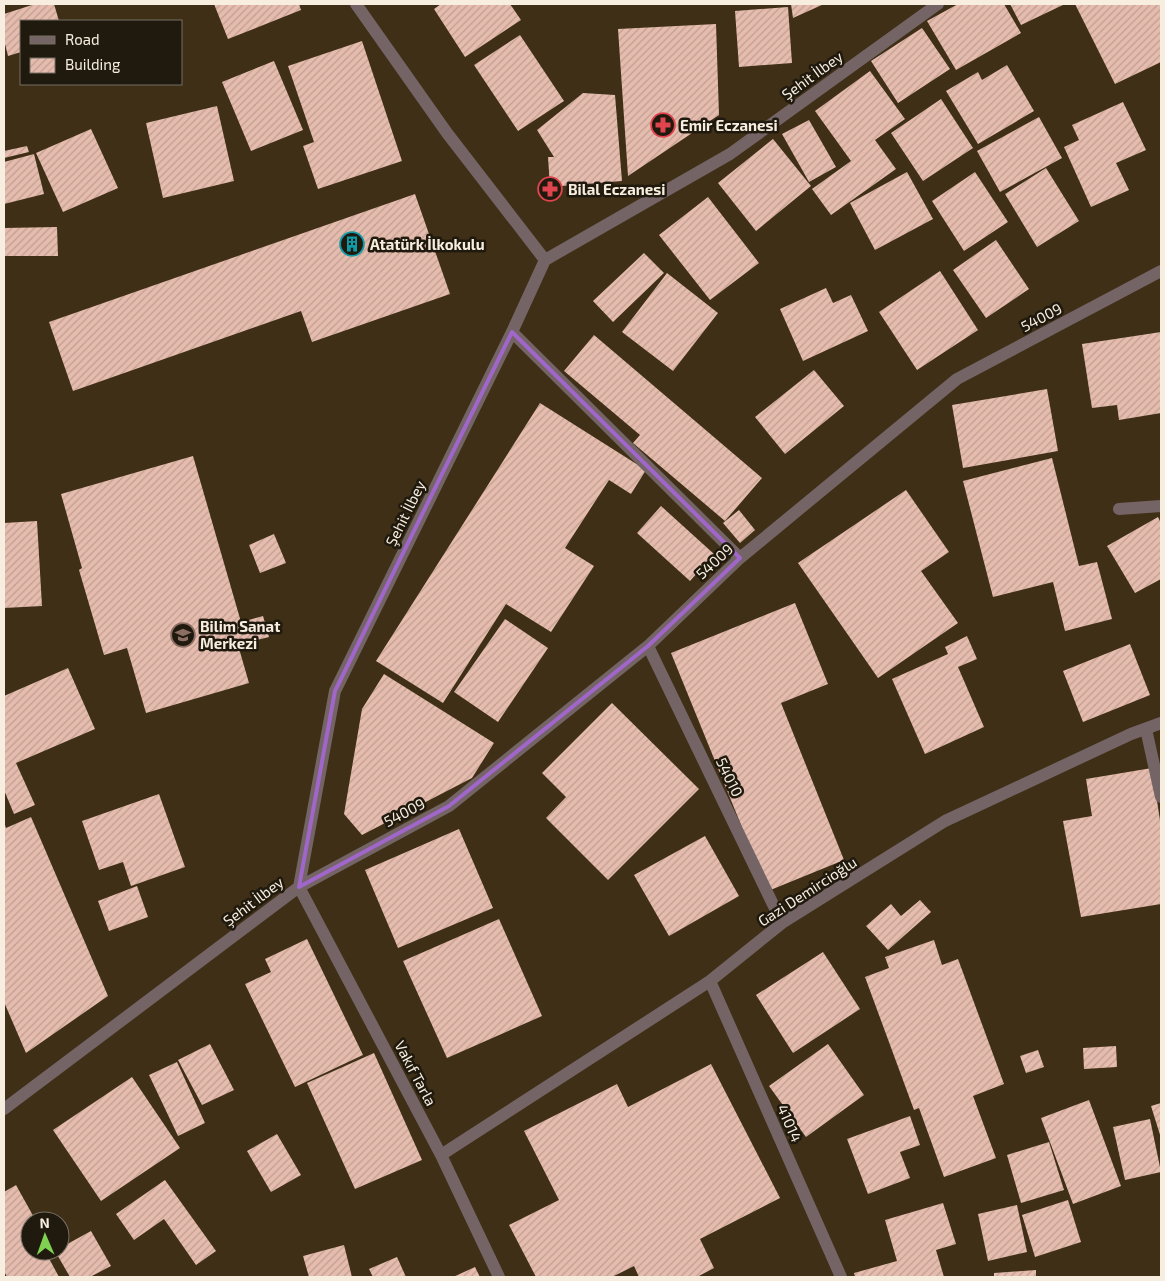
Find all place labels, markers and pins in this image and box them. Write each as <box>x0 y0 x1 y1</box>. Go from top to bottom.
pharmacy icon: Emir Eczanesi <box>650 112 676 138</box>
place label: Emir Eczanesi <box>680 116 778 134</box>
pharmacy icon: Bilal Eczanesi <box>537 176 563 202</box>
place label: Bilal Eczanesi <box>568 180 665 198</box>
building icon: Atatürk İlkokulu <box>339 231 365 257</box>
place label: Atatürk İlkokulu <box>370 235 485 253</box>
place label: Bilim Sanat Merkezi <box>200 617 280 652</box>
school or university icon: Bilim Sanat Merkezi <box>170 622 196 648</box>

